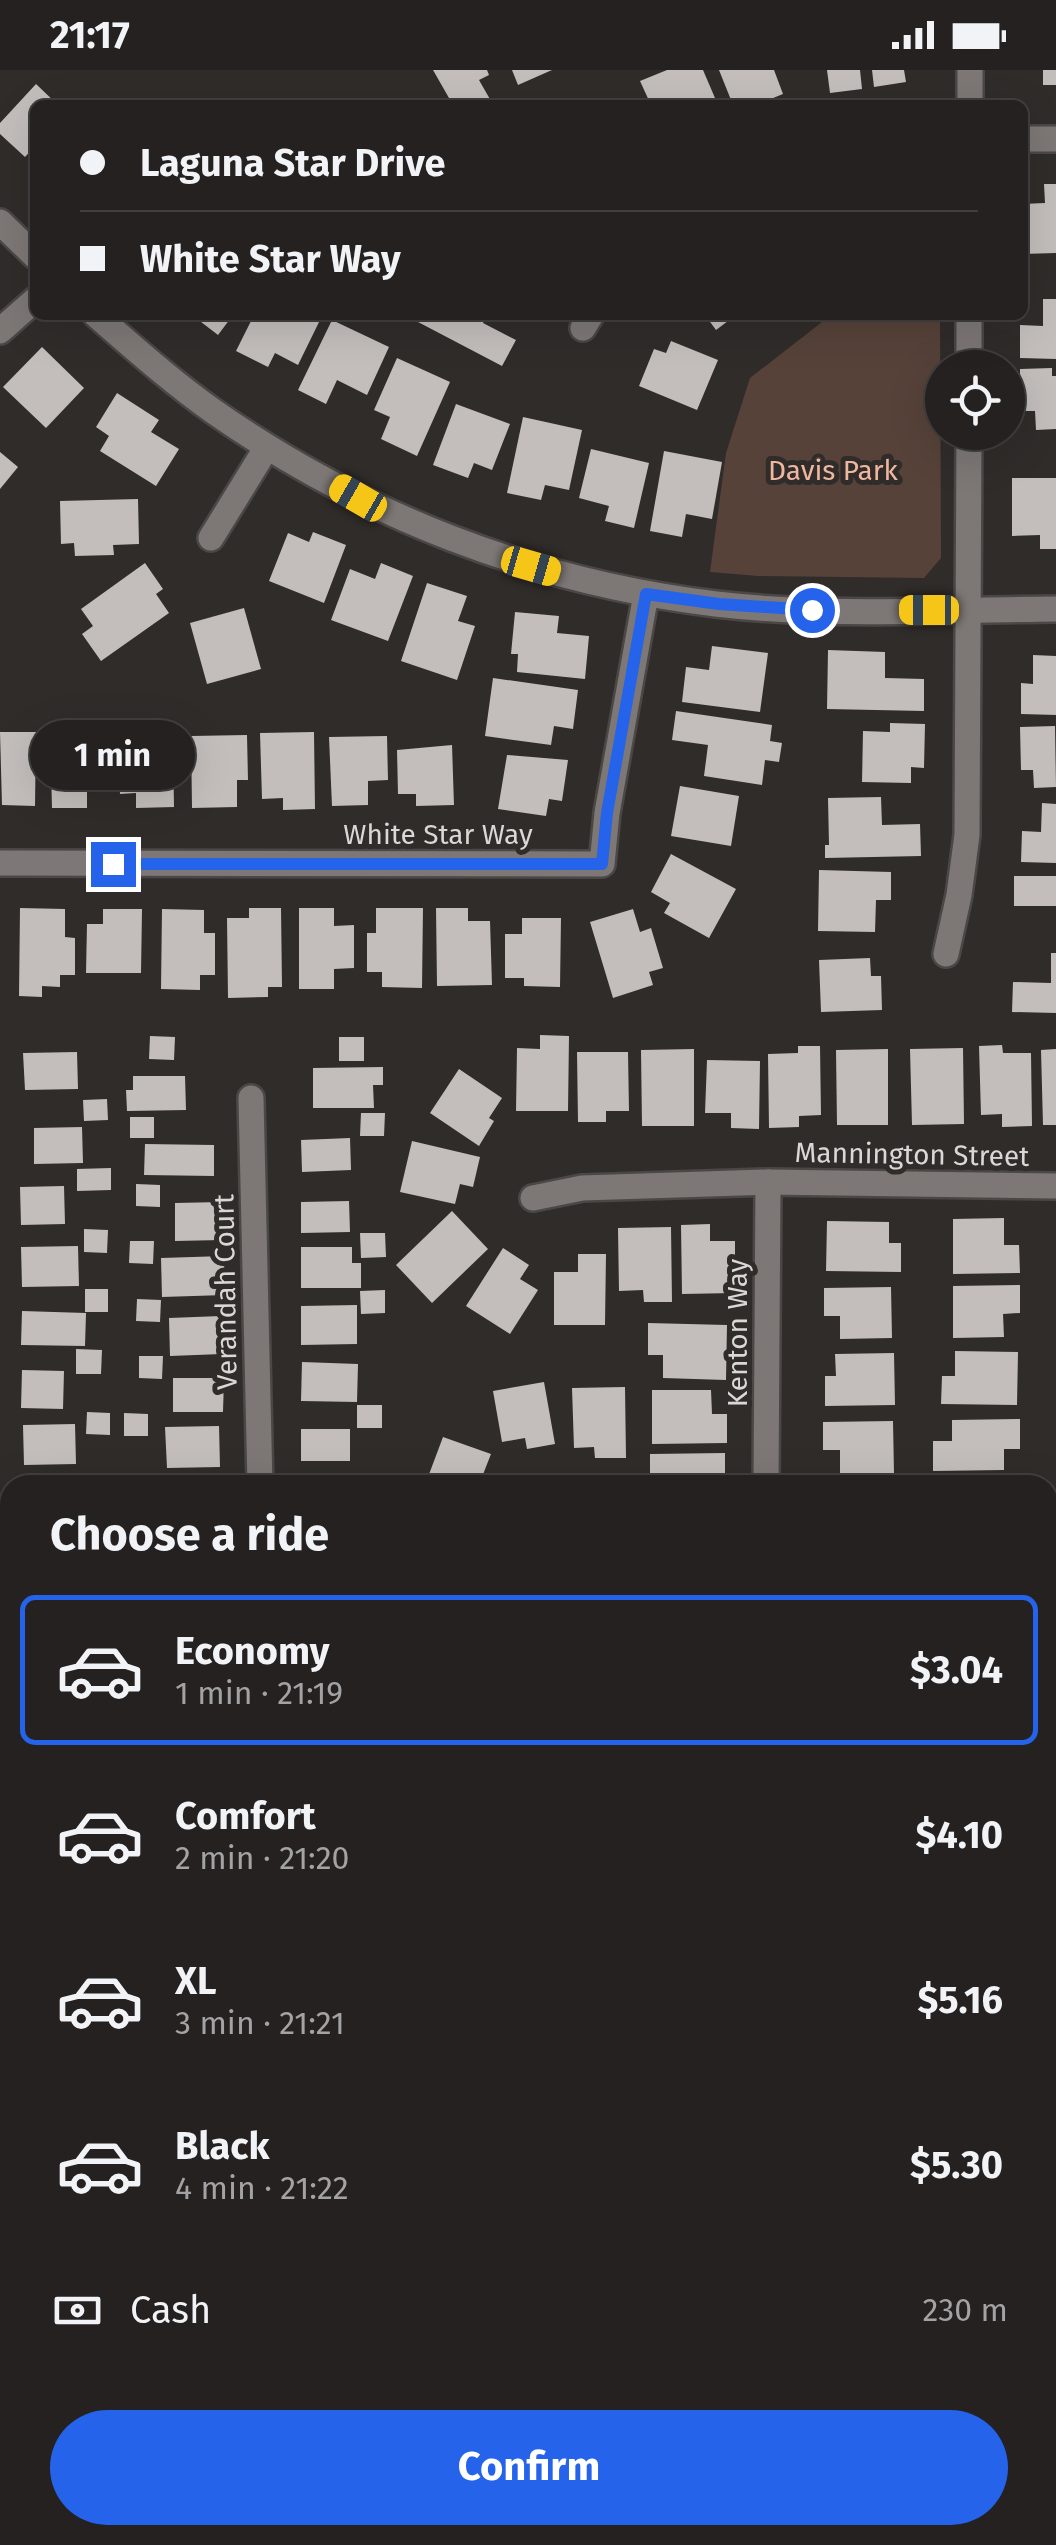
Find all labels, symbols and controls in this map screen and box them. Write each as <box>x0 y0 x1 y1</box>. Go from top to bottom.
text: 21:17 <box>50 12 130 58</box>
text: Laguna Star Drive <box>140 140 445 186</box>
text: White Star Way <box>140 236 401 282</box>
map controls <box>925 350 1025 450</box>
button: locate <box>925 350 1025 450</box>
park label: Davis Park <box>768 454 899 487</box>
car <box>325 470 391 526</box>
car <box>498 543 564 589</box>
route start <box>790 588 835 633</box>
car <box>899 595 959 625</box>
callout: 1 min <box>31 719 196 789</box>
text: 1 min <box>74 736 151 774</box>
street label: White Star Way <box>343 818 533 851</box>
route end <box>91 842 136 887</box>
street label: Mannington Street <box>794 1136 1030 1173</box>
street label: Verandah Court <box>207 1193 244 1390</box>
street label: Kenton Way <box>721 1259 754 1407</box>
text: Choose a ride <box>50 1508 329 1562</box>
icon: car <box>55 1625 145 1715</box>
text: Economy <box>175 1628 330 1674</box>
text: $3.04 <box>910 1647 1003 1693</box>
text: 1 min · 21:19 <box>175 1674 343 1712</box>
icon: car <box>55 1790 145 1880</box>
text: Comfort <box>175 1793 316 1839</box>
text: $4.10 <box>915 1812 1003 1858</box>
text: 2 min · 21:20 <box>175 1839 349 1877</box>
icon: car <box>55 1955 145 2045</box>
text: XL <box>175 1958 217 2004</box>
text: $5.16 <box>917 1977 1003 2023</box>
text: 3 min · 21:21 <box>175 2004 345 2042</box>
icon: car <box>55 2120 145 2210</box>
text: Black <box>175 2123 270 2169</box>
text: $5.30 <box>910 2142 1003 2188</box>
text: 4 min · 21:22 <box>175 2169 349 2207</box>
icon: cash <box>50 2283 105 2338</box>
text: Cash <box>130 2287 211 2333</box>
text: 230 m <box>923 2291 1008 2329</box>
button: Confirm <box>50 2410 1008 2525</box>

